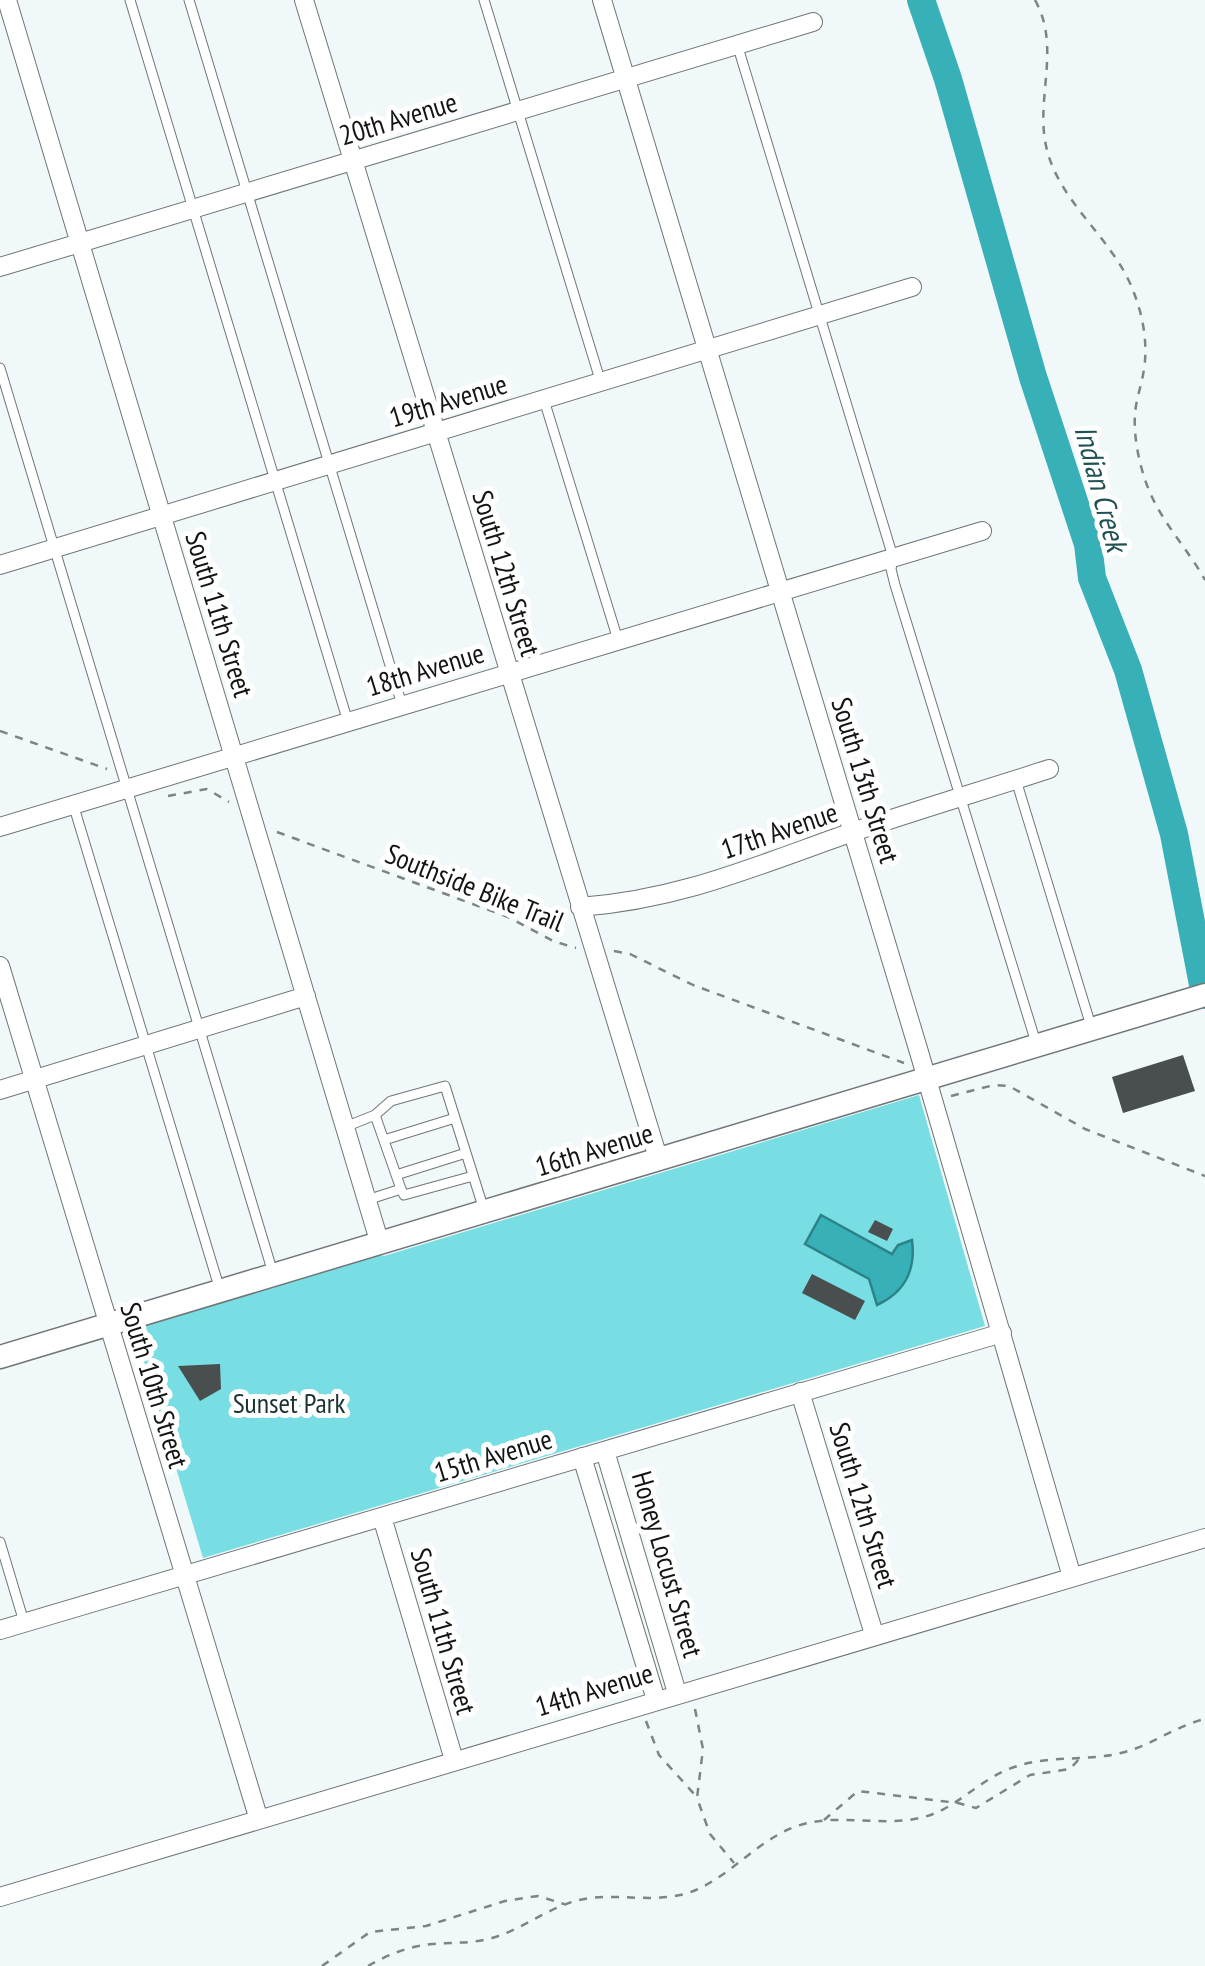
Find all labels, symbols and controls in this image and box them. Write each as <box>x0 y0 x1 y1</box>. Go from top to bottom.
street label: 20th Avenue <box>335 83 461 153</box>
street label: 19th Avenue <box>385 365 511 435</box>
water label: Indian Creek <box>1066 421 1138 559</box>
street label: South 12th Street <box>464 486 550 661</box>
street label: South 11th Street <box>177 527 263 702</box>
street label: 18th Avenue <box>362 634 488 704</box>
street label: South 13th Street <box>823 693 909 868</box>
street label: 17th Avenue <box>716 793 842 867</box>
street label: Southside Bike Trail <box>380 834 570 940</box>
street label: 16th Avenue <box>531 1114 657 1184</box>
street label: South 10th Street <box>112 1298 198 1473</box>
park label: Sunset Park <box>233 1384 345 1421</box>
street label: South 12th Street <box>821 1418 907 1593</box>
street label: 15th Avenue <box>430 1420 556 1490</box>
street label: Honey Locust Street <box>624 1467 712 1662</box>
street label: South 11th Street <box>403 1544 485 1719</box>
street label: 14th Avenue <box>531 1654 657 1724</box>

